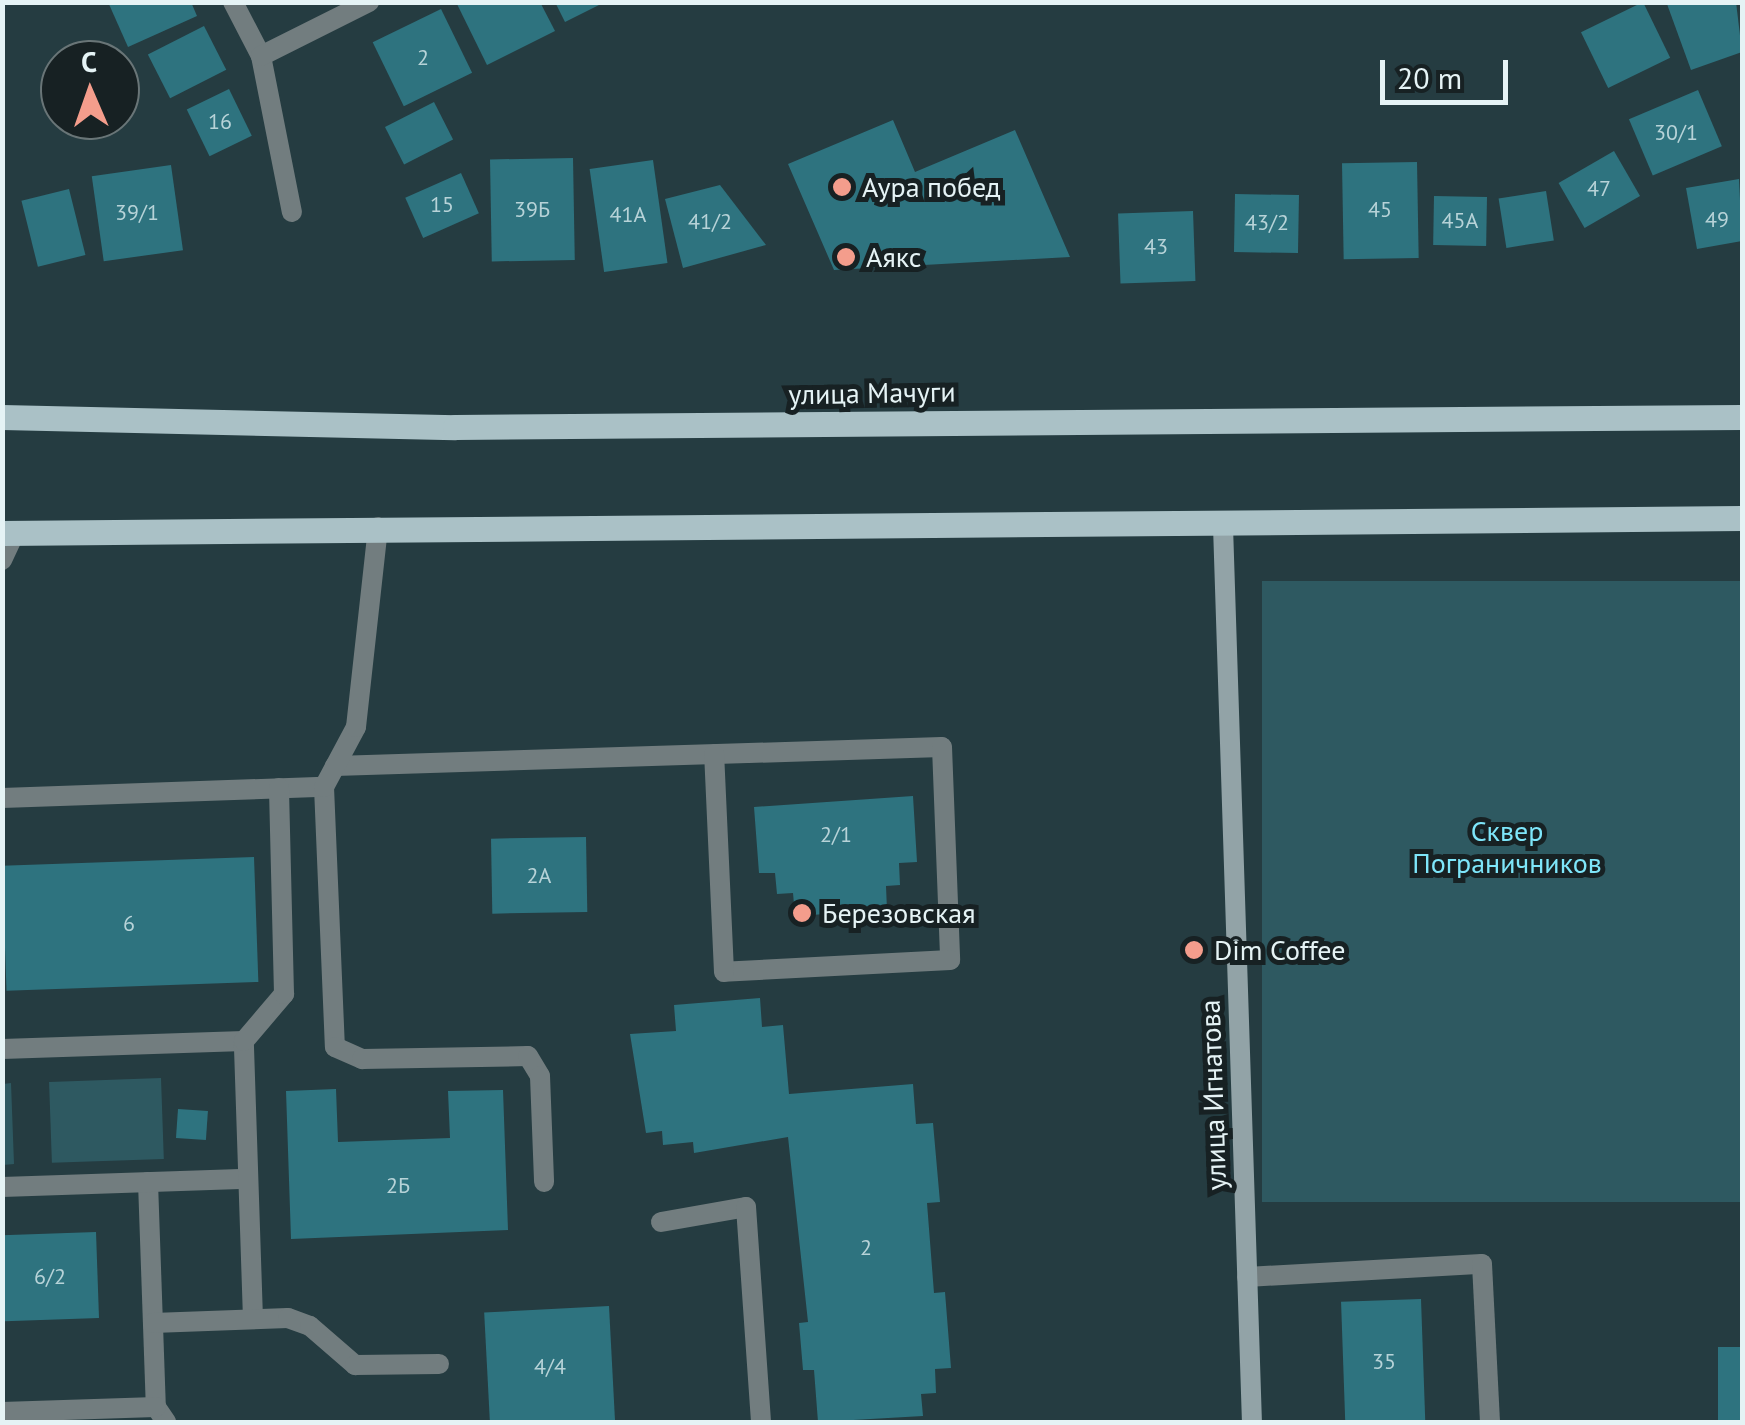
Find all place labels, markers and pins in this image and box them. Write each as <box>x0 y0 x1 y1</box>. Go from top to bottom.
place label: Аура побед <box>862 170 1001 204</box>
marker: Аура побед <box>831 176 853 198</box>
place label: Аякс <box>866 240 921 274</box>
marker: Аякс <box>835 246 857 268</box>
place label: Березовская <box>822 896 976 930</box>
marker: Березовская <box>791 902 813 924</box>
place label: Dim Coffee <box>1214 933 1345 967</box>
marker: Dim Coffee <box>1183 939 1205 961</box>

